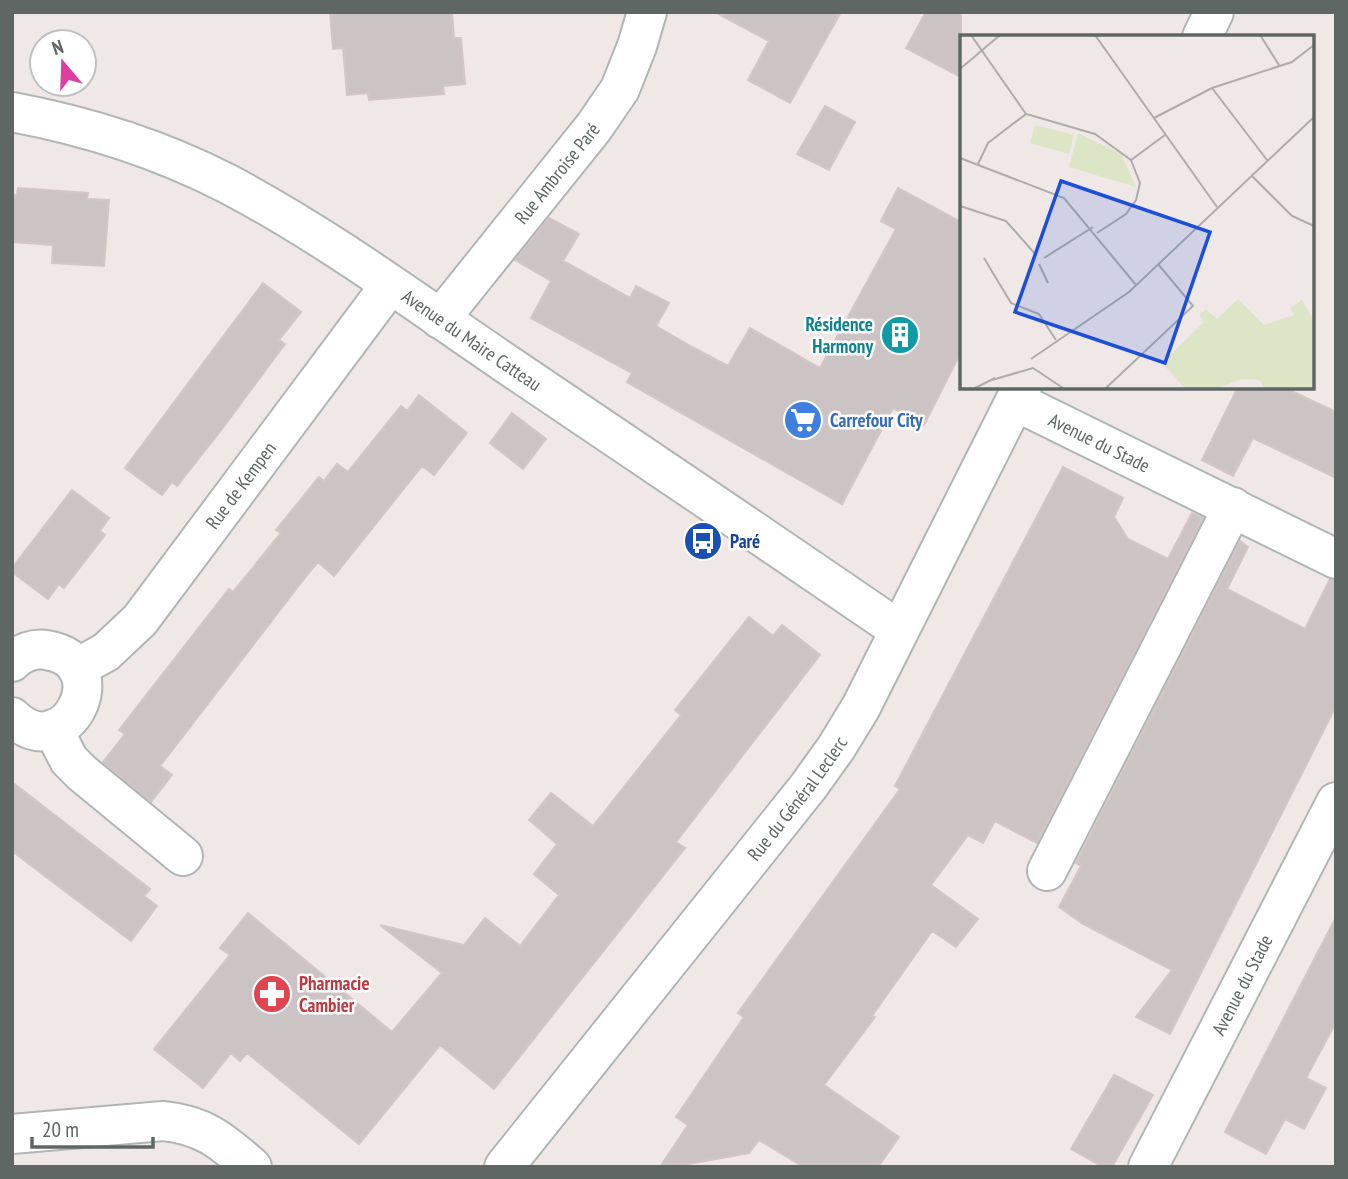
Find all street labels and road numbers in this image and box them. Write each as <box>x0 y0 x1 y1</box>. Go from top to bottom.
street label: Rue Ambroise Paré <box>509 118 605 229</box>
street label: Avenue du Maire Catteau <box>398 284 546 396</box>
street label: Avenue du Stade <box>1045 408 1154 478</box>
street label: Rue de Kempen <box>200 437 281 534</box>
street label: Rue du Général Leclerc <box>742 732 852 865</box>
street label: Avenue du Stade <box>1206 930 1278 1039</box>

